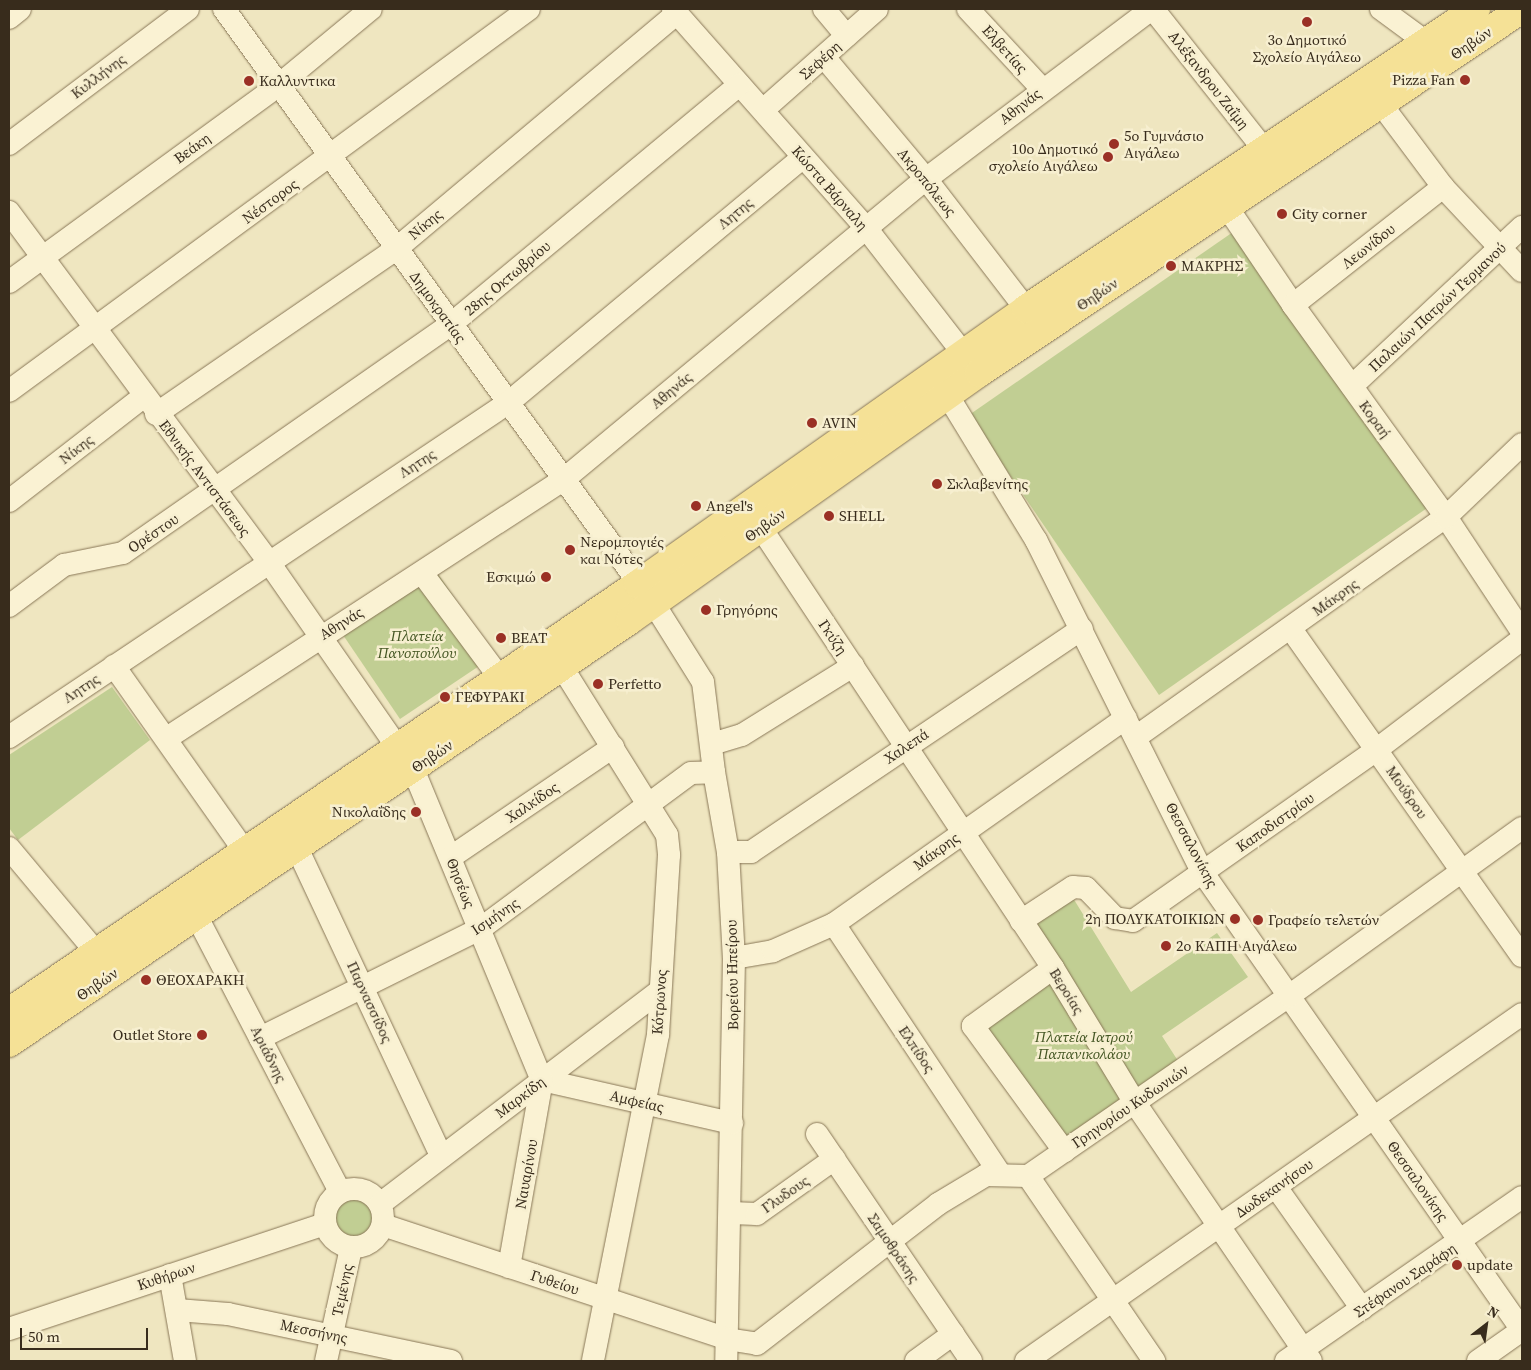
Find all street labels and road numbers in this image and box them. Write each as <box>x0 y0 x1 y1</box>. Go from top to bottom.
street label: Ελβετίας <box>979 21 1031 77</box>
street label: Θηβών <box>1447 23 1495 63</box>
street label: Αλέξανδρου Ζαΐμη <box>1165 27 1253 133</box>
street label: Σεφέρη <box>796 37 844 83</box>
street label: Κυλλήνης <box>67 50 129 102</box>
street label: Αθηνάς <box>996 84 1044 128</box>
street label: Βεάκη <box>170 129 214 167</box>
street label: Κώστα Βάρναλη <box>788 142 872 234</box>
street label: Ακροπόλεως <box>894 144 960 220</box>
street label: Νέστορος <box>239 175 301 227</box>
street label: Λητης <box>714 193 756 233</box>
street label: Νίκης <box>405 205 445 243</box>
street label: Λεωνίδου <box>1338 220 1398 272</box>
street label: 28ης Οκτωβρίου <box>460 237 554 319</box>
street label: Παλαιών Πατρών Γερμανού <box>1365 239 1509 375</box>
street label: Δημοκρατίας <box>406 268 470 346</box>
street label: Θηβών <box>1073 274 1121 314</box>
street label: Αθηνάς <box>647 368 695 412</box>
street label: Κοραή <box>1355 397 1395 441</box>
street label: Εθνικής Αντιστάσεως <box>155 416 255 540</box>
street label: Νίκης <box>55 430 97 468</box>
street label: Λητης <box>395 444 439 482</box>
street label: Θηβών <box>741 504 789 546</box>
street label: Ορέστου <box>124 510 182 556</box>
street label: Μάκρης <box>1308 574 1362 620</box>
street label: Αθηνάς <box>316 603 366 643</box>
street label: Γκύζη <box>815 616 851 658</box>
street label: Λητης <box>59 669 103 707</box>
street label: Χαλεπά <box>880 725 932 767</box>
street label: Θηβών <box>408 736 456 776</box>
street label: Μούδρου <box>1382 762 1432 822</box>
street label: Χαλκίδος <box>502 778 562 826</box>
street label: Καποδιστρίου <box>1233 789 1317 855</box>
street label: Θεσσαλονίκης <box>1162 799 1222 891</box>
street label: Μάκρης <box>909 828 963 874</box>
street label: Θησέως <box>443 855 479 911</box>
street label: Ισμήνης <box>468 894 522 938</box>
street label: Βορείου Ηπείρου <box>722 920 742 1030</box>
street label: Παρνασσίδος <box>343 958 397 1046</box>
street label: Θηβών <box>73 964 121 1004</box>
street label: Βεροίας <box>1046 964 1088 1018</box>
street label: Κότρωνος <box>648 969 670 1035</box>
street label: Ελπίδος <box>895 1022 939 1076</box>
street label: Αριάδνης <box>247 1023 291 1085</box>
street label: Γρηγορίου Κυδωνιών <box>1068 1060 1192 1152</box>
street label: Μαρκίδη <box>491 1072 549 1122</box>
street label: Αμφείας <box>608 1086 666 1116</box>
street label: Θεσσαλονίκης <box>1384 1137 1452 1225</box>
street label: Ναυαρίνου <box>511 1138 541 1210</box>
street label: Δωδεκανήσου <box>1232 1155 1316 1221</box>
street label: Γλυδους <box>758 1171 812 1217</box>
street label: Σαμοθράκης <box>864 1210 924 1286</box>
street label: Στέφανου Σαράφη <box>1350 1239 1460 1321</box>
street label: Κυθήρων <box>135 1258 197 1294</box>
street label: Τεμένης <box>328 1262 356 1318</box>
street label: Γυθείου <box>528 1266 582 1298</box>
street label: Μεσσήνης <box>279 1315 349 1347</box>

